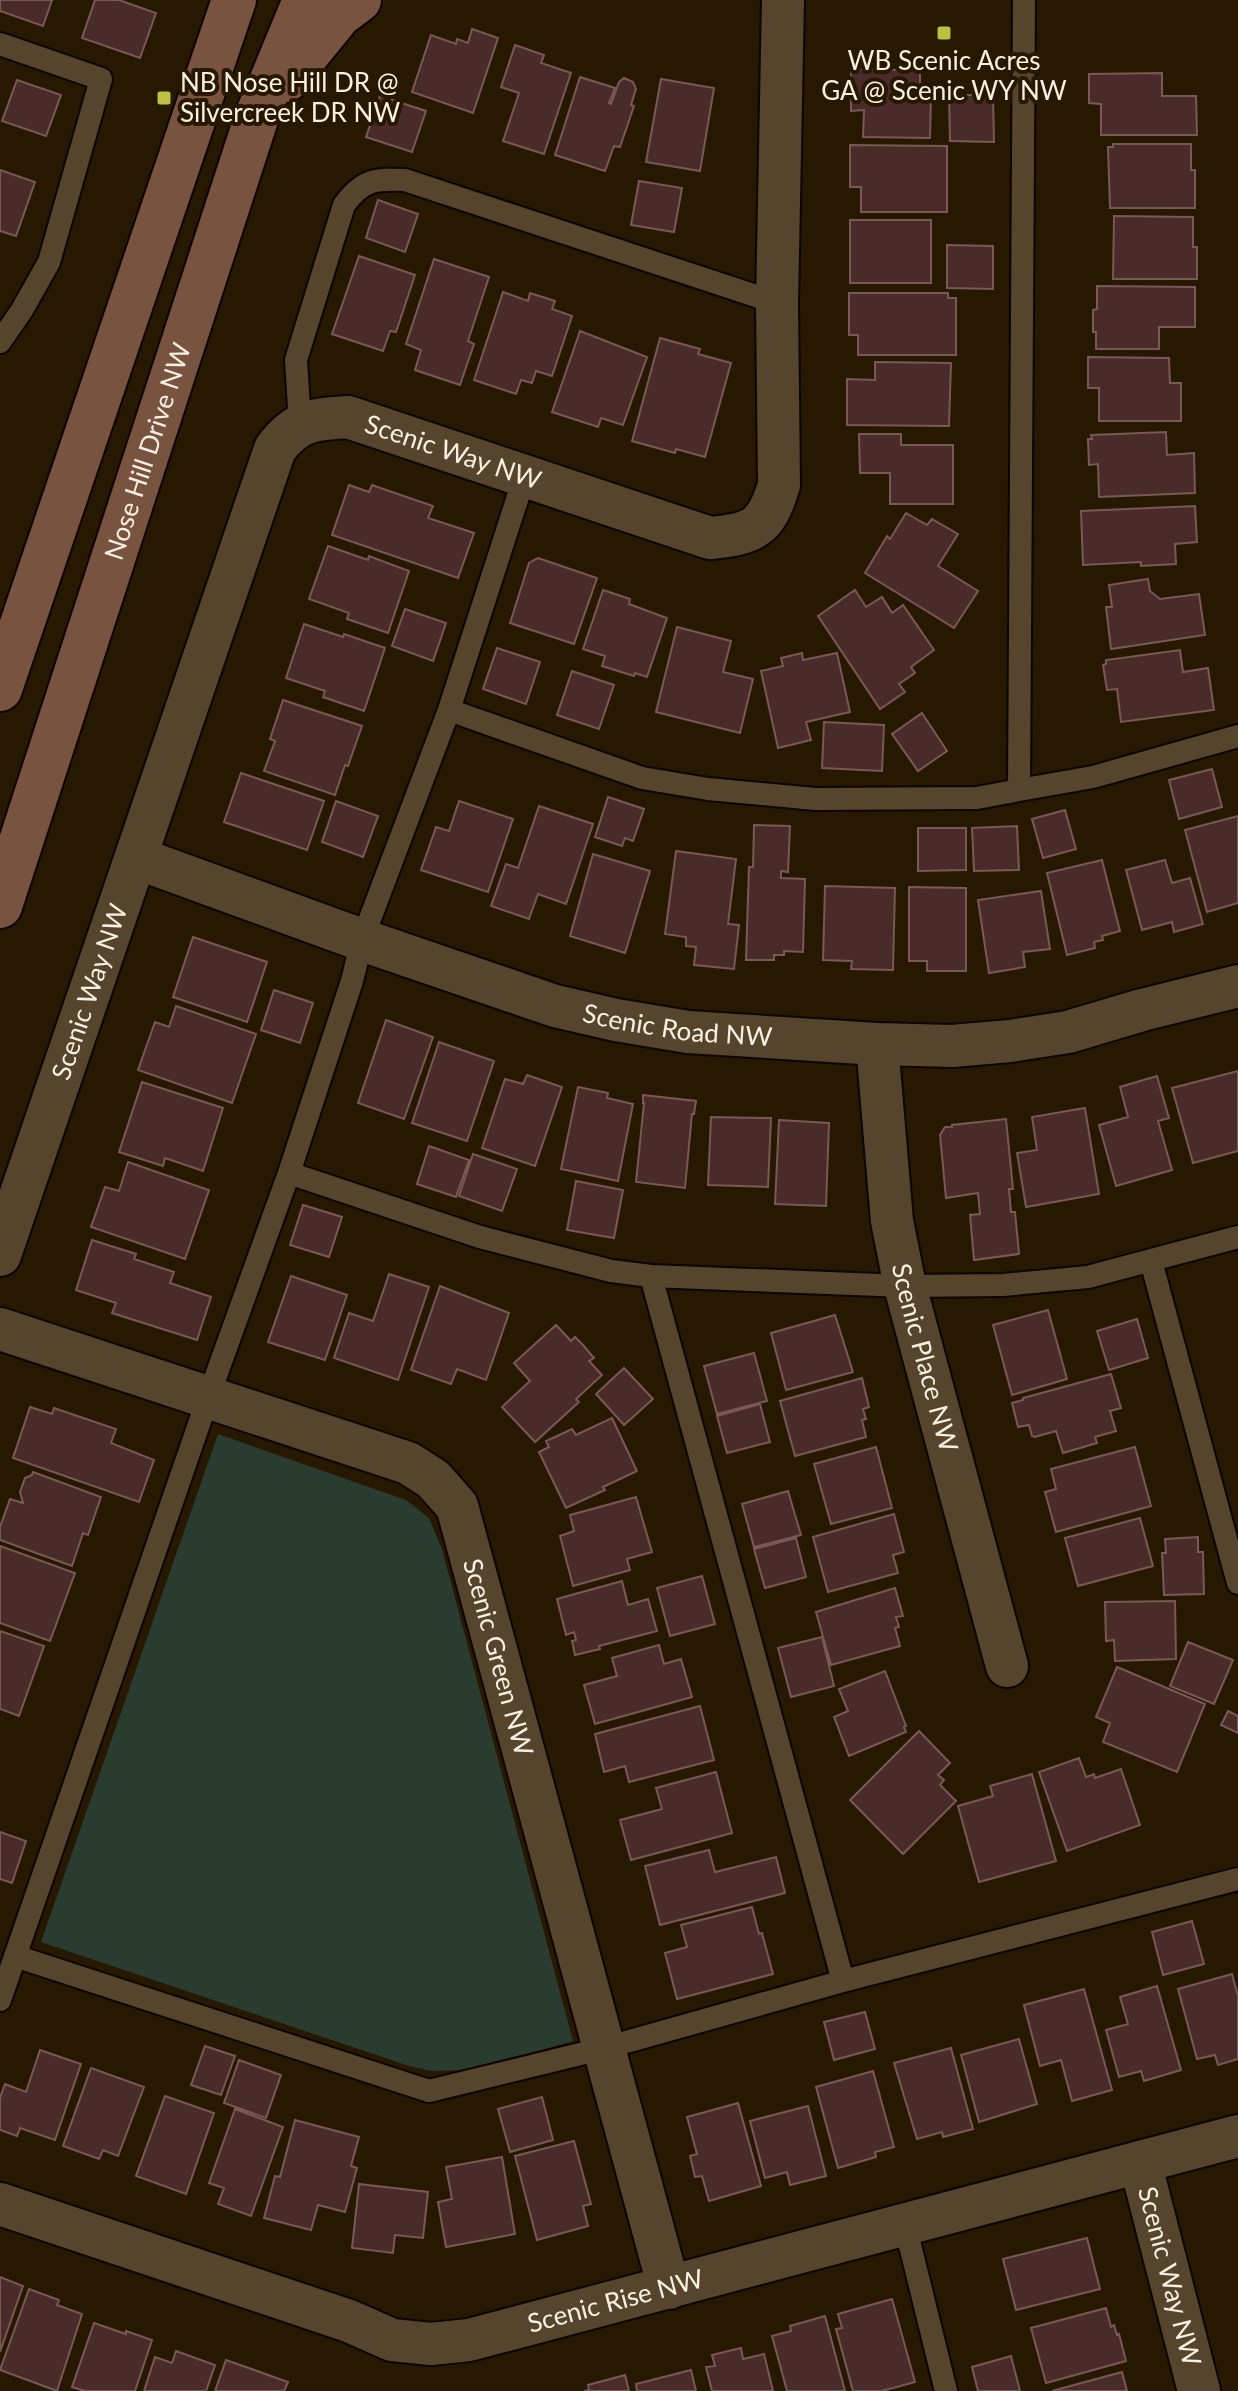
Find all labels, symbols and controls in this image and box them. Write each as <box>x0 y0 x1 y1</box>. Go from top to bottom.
marker: WB Scenic Acres GA @ Scenic WY NW <box>935 24 953 42</box>
place label: WB Scenic Acres GA @ Scenic WY NW <box>821 44 1067 106</box>
place label: NB Nose Hill DR @ Silvercreek DR NW <box>180 66 400 128</box>
marker: NB Nose Hill DR @ Silvercreek DR NW <box>155 89 173 107</box>
street label: Nose Hill Drive NW <box>97 339 197 564</box>
street label: Scenic Way NW <box>361 407 546 496</box>
street label: Scenic Way NW <box>44 899 134 1084</box>
street label: Scenic Road NW <box>580 996 773 1052</box>
street label: Scenic Place NW <box>886 1260 966 1455</box>
street label: Scenic Green NW <box>457 1555 541 1759</box>
street label: Scenic Way NW <box>1132 2183 1209 2369</box>
street label: Scenic Rise NW <box>524 2262 707 2339</box>

